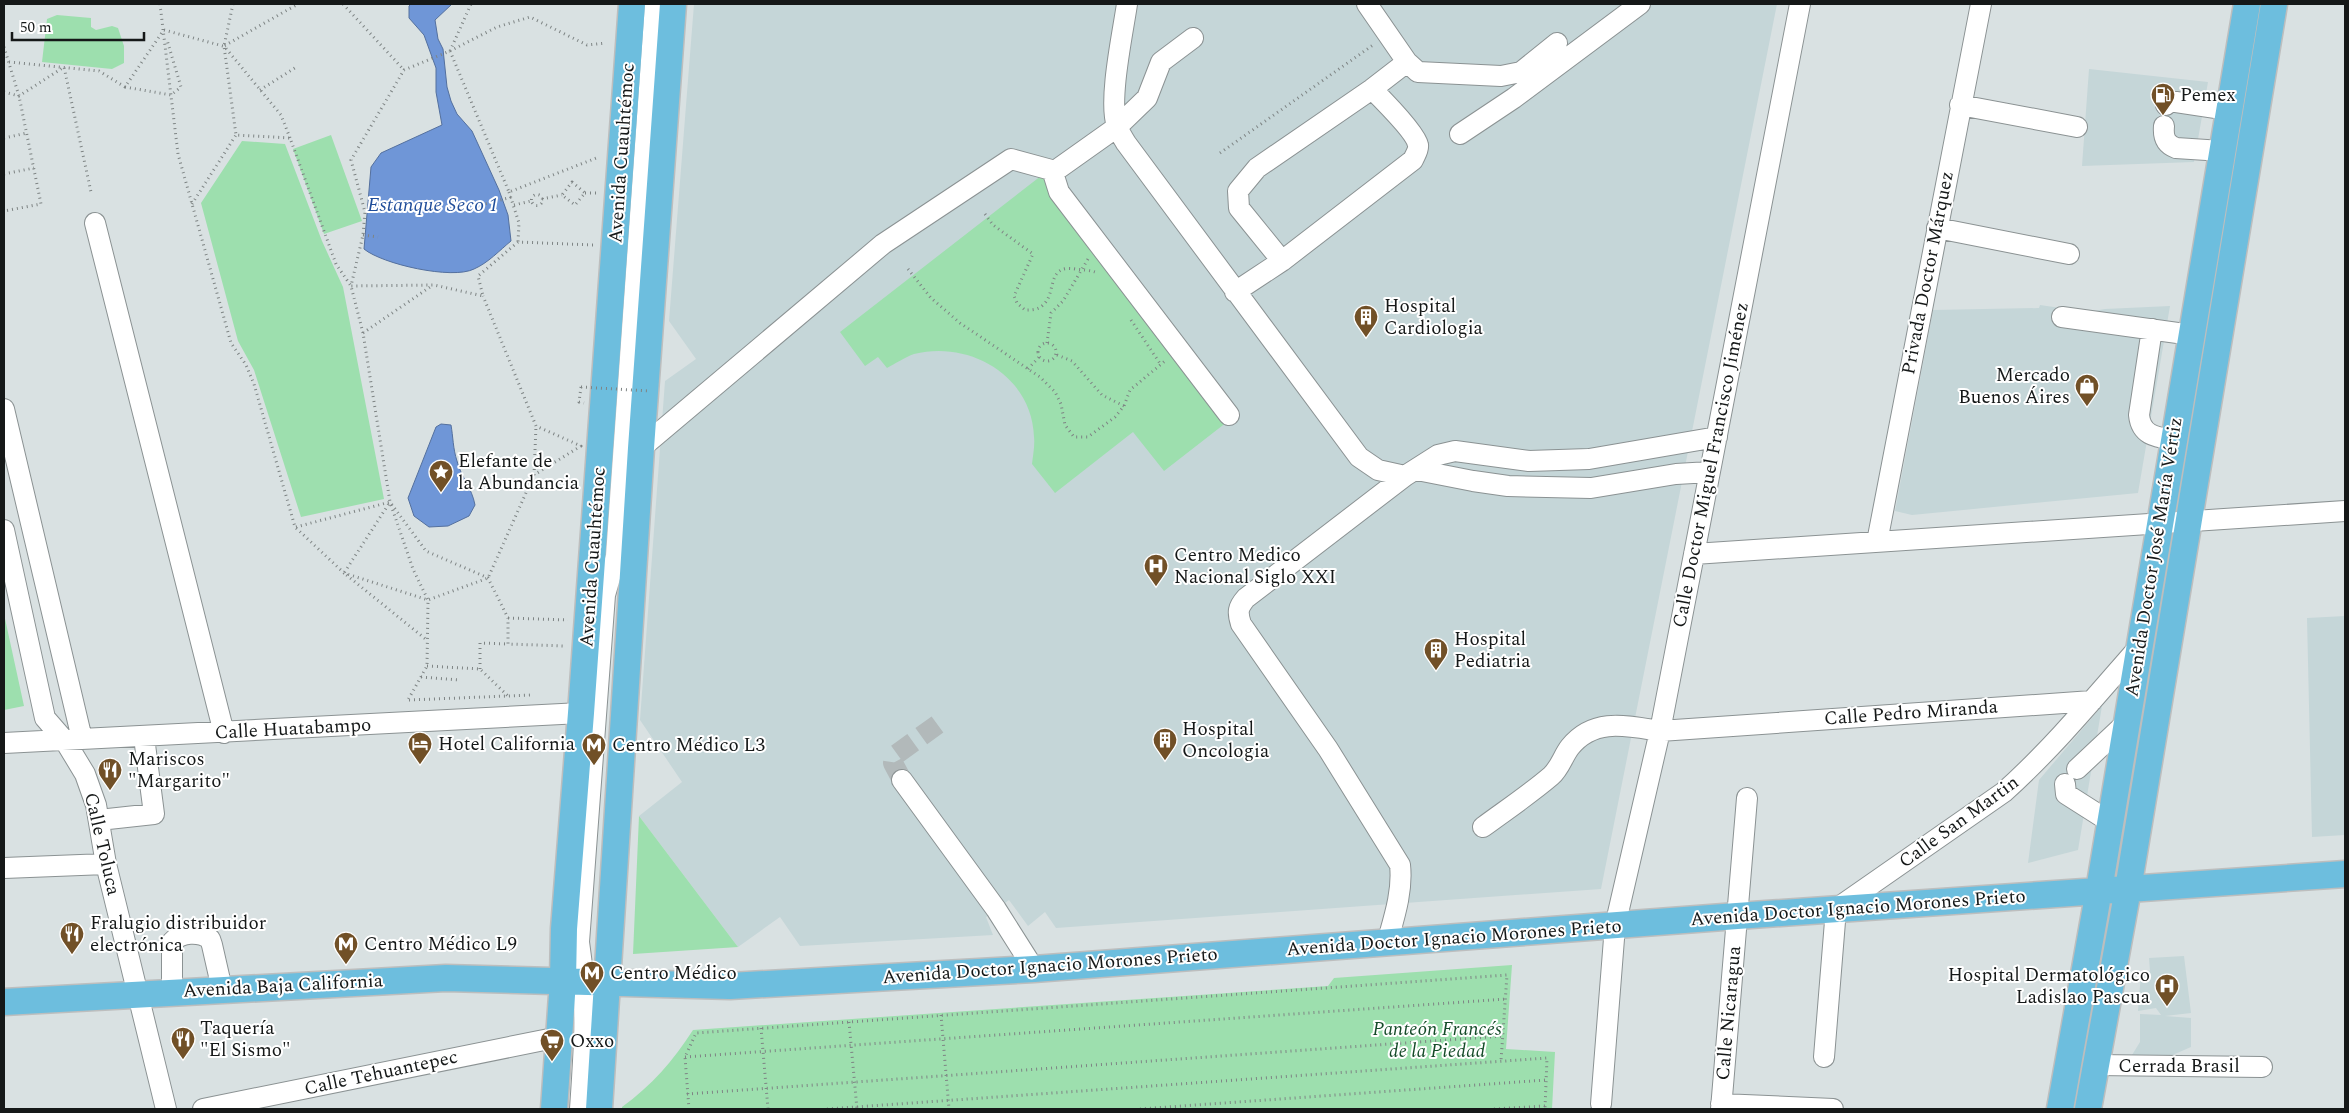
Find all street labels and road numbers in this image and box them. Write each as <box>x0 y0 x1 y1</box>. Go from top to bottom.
street label: Avenida Cuauhtémoc <box>601 62 643 244</box>
street label: Privada Doctor Márquez <box>1894 169 1962 377</box>
street label: Calle Doctor Miguel Francisco Jiménez <box>1665 300 1757 630</box>
street label: Avenida Doctor José María Vértiz <box>2118 415 2190 699</box>
street label: Avenida Cuauhtémoc <box>572 466 614 648</box>
street label: Calle Pedro Miranda <box>1823 692 2000 734</box>
street label: Calle Huatabampo <box>214 710 372 748</box>
street label: Calle San Martin <box>1893 768 2025 876</box>
street label: Calle Toluca <box>76 790 128 899</box>
street label: Avenida Doctor Ignacio Morones Prieto <box>1689 882 2027 934</box>
street label: Avenida Doctor Ignacio Morones Prieto <box>1285 912 1623 964</box>
street label: Avenida Doctor Ignacio Morones Prieto <box>881 940 1219 992</box>
street label: Calle Nicaragua <box>1709 944 1749 1081</box>
street label: Avenida Baja California <box>182 966 384 1006</box>
street label: Calle Tehuantepec <box>302 1043 460 1103</box>
street label: Cerrada Brasil <box>2118 1052 2240 1081</box>

